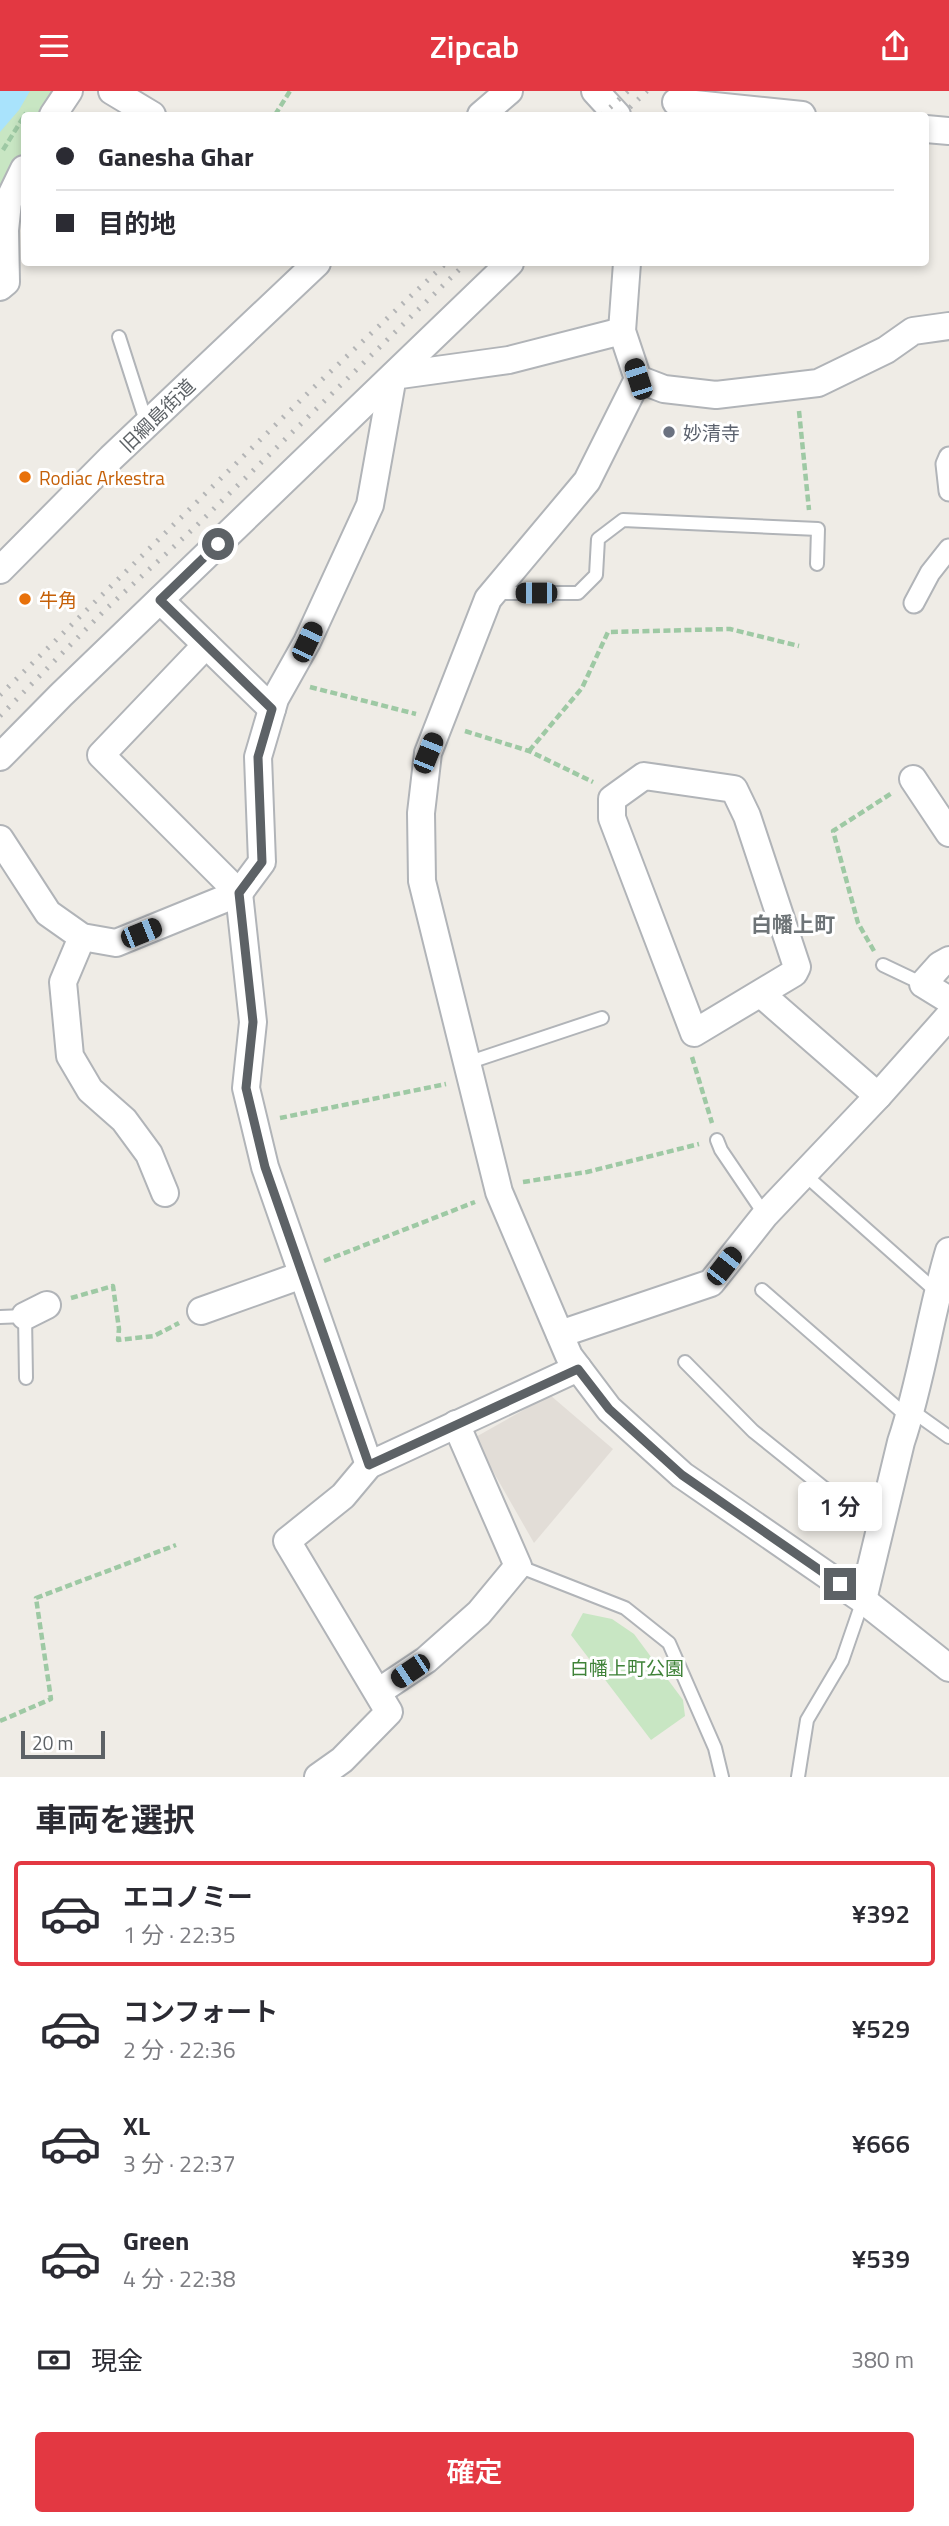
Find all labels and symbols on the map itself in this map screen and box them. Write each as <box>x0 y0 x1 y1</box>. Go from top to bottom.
car <box>622 356 655 402</box>
street label: 旧綱島街道 <box>113 372 201 458</box>
place label: 妙清寺 <box>683 418 740 447</box>
marker: 妙清寺 <box>661 424 677 440</box>
place label: Rodiac Arkestra <box>39 463 165 492</box>
marker: Rodiac Arkestra <box>17 469 33 485</box>
route start <box>202 528 234 560</box>
car <box>516 583 558 604</box>
place label: 牛角 <box>39 585 77 614</box>
marker: 牛角 <box>17 591 33 607</box>
car <box>289 619 326 665</box>
car <box>411 730 446 776</box>
district label: 白幡上町 <box>751 908 835 940</box>
car <box>118 915 165 951</box>
car <box>703 1243 746 1289</box>
callout: 1 分 <box>798 1483 882 1531</box>
route end <box>824 1568 856 1600</box>
car <box>387 1651 434 1691</box>
park label: 白幡上町公園 <box>570 1653 684 1682</box>
scale bar <box>21 1728 105 1760</box>

